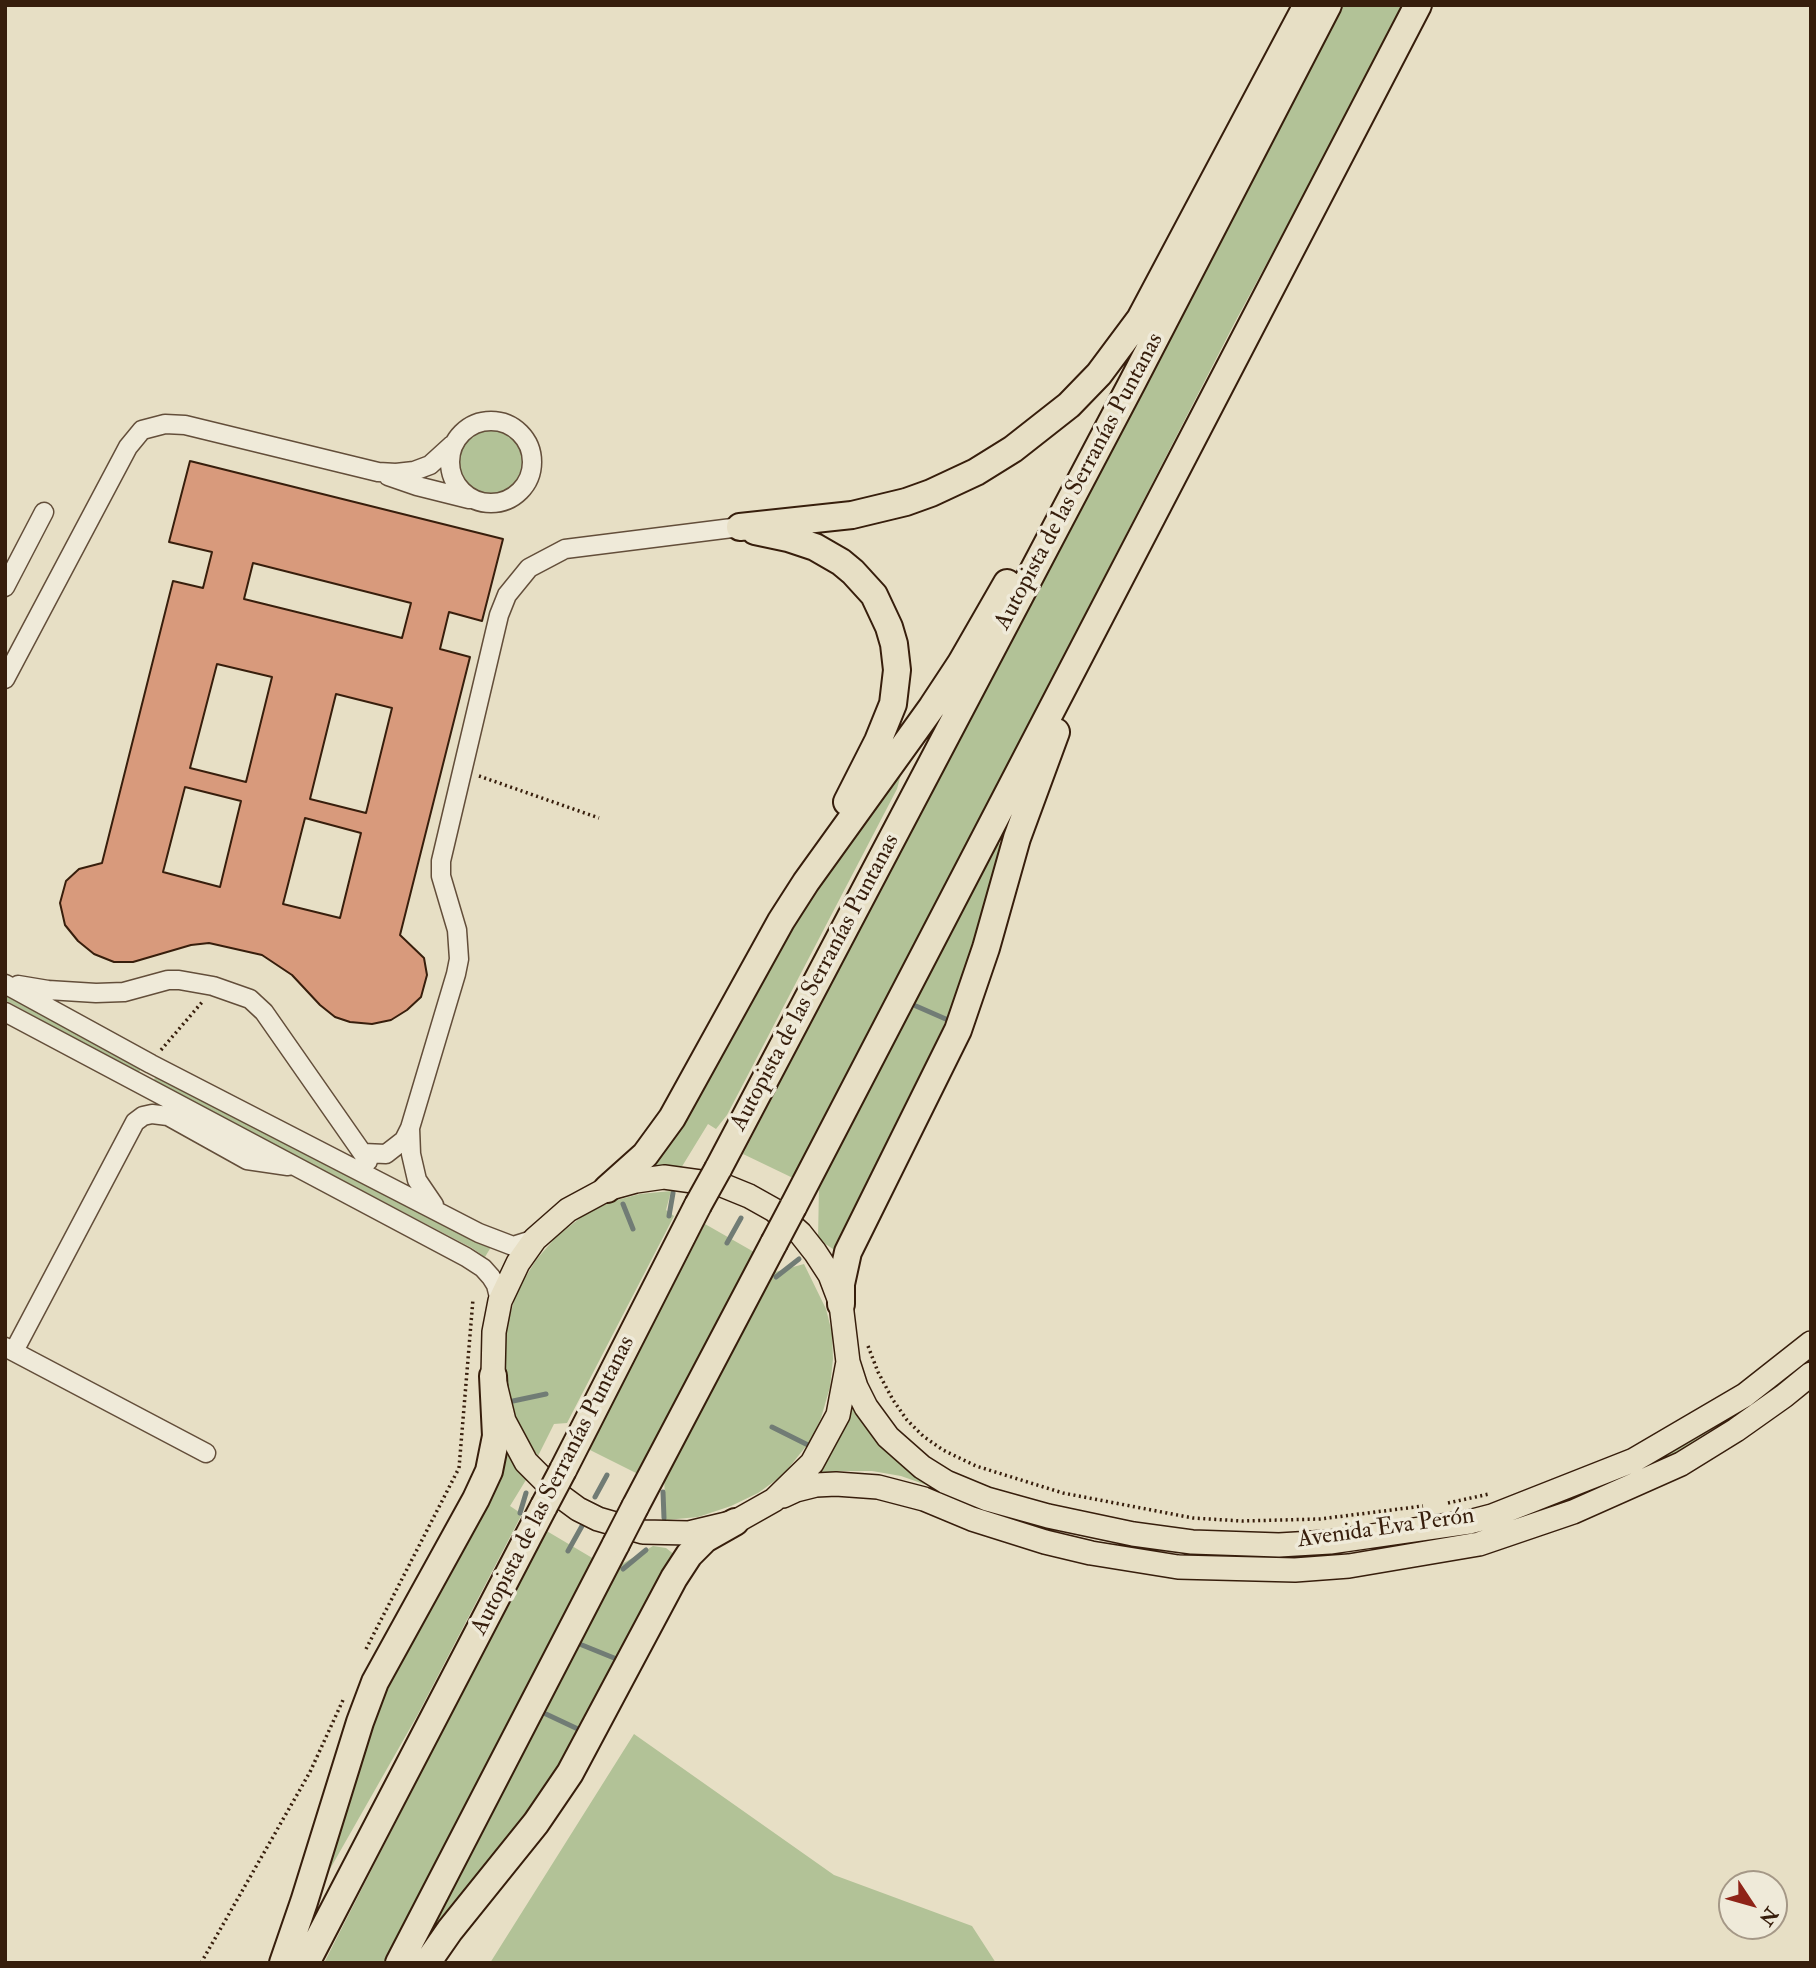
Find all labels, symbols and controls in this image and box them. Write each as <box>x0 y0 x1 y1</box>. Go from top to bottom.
street label: Autopista de las Serranías Puntanas <box>989 329 1171 635</box>
street label: Autopista de las Serranías Puntanas <box>725 830 907 1136</box>
street label: Autopista de las Serranías Puntanas <box>466 1332 642 1640</box>
street label: Avenida Eva Perón <box>1296 1502 1476 1556</box>
north arrow <box>1718 1870 1788 1940</box>
text: N <box>1754 1902 1783 1930</box>

